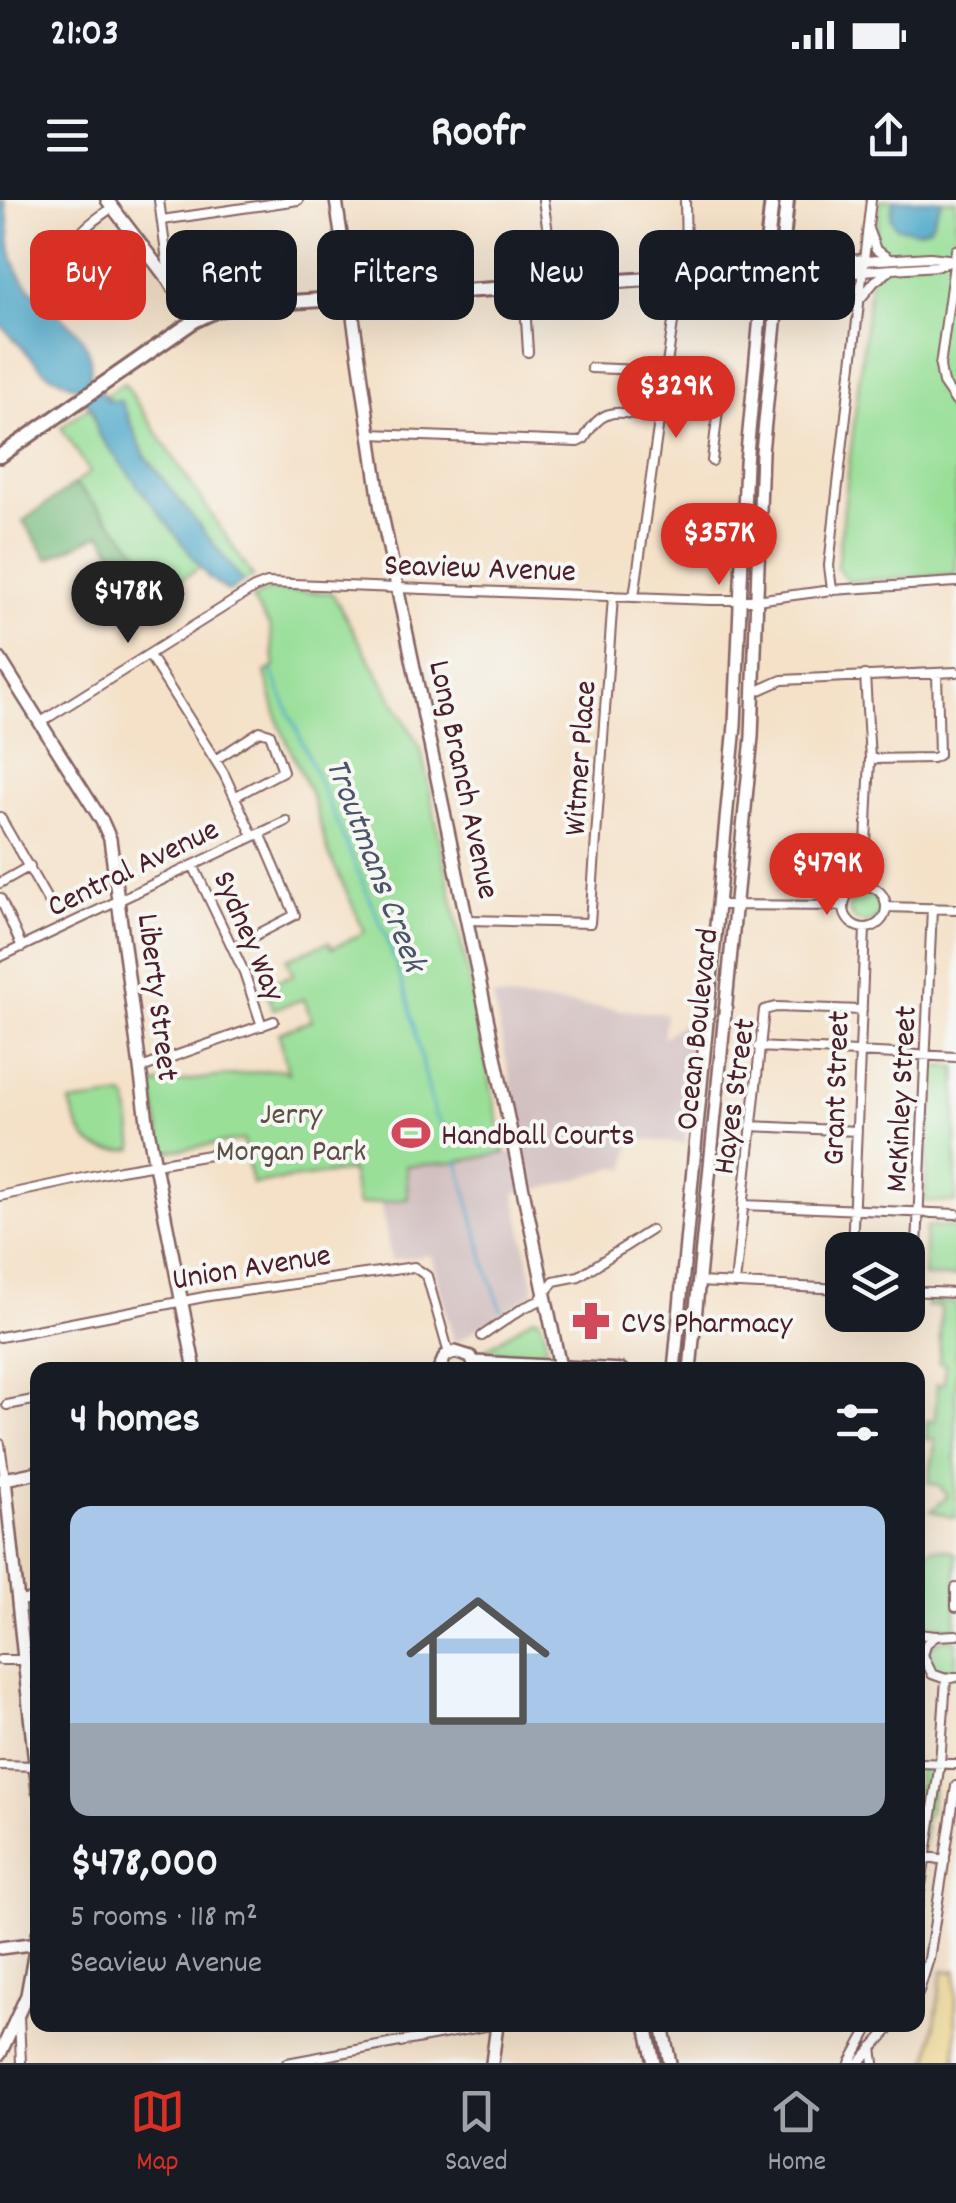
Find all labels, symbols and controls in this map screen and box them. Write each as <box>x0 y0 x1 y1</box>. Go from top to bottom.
text: 21:03 <box>50 8 119 63</box>
text: Roofr <box>431 103 525 167</box>
icon: menu <box>40 108 95 163</box>
icon: share <box>861 108 916 163</box>
chip: Buy <box>30 230 146 320</box>
chip: Rent <box>166 230 297 320</box>
chip: Filters <box>317 230 474 320</box>
chip: New <box>494 230 619 320</box>
chip: Apartment <box>639 230 855 320</box>
pin: $329K <box>606 356 746 441</box>
text: $329K <box>639 365 713 411</box>
pin: $357K <box>649 503 789 588</box>
text: $357K <box>683 512 755 558</box>
street label: Seaview Avenue <box>383 545 577 597</box>
pin: $478K <box>58 561 198 646</box>
text: $478K <box>93 570 163 616</box>
street label: Long Branch Avenue <box>413 657 509 904</box>
street label: Witmer Place <box>555 679 611 837</box>
water label: Troutmans Creek <box>310 752 438 983</box>
street label: Central Avenue <box>41 809 228 932</box>
pin: $479K <box>757 833 897 918</box>
text: $479K <box>791 842 863 888</box>
street label: Sydney Way <box>198 865 295 1010</box>
street label: Liberty Street <box>122 911 188 1084</box>
street label: Ocean Boulevard <box>667 926 733 1133</box>
street label: McKinley Street <box>876 1005 932 1194</box>
street label: Grant Street <box>813 1010 865 1166</box>
street label: Hayes Street <box>703 1016 771 1178</box>
park label: Jerry Morgan Park <box>216 1094 366 1177</box>
sports icon: Handball Courts <box>390 1112 432 1154</box>
place label: Handball Courts <box>441 1115 635 1161</box>
map controls <box>825 1232 925 1332</box>
button: layers <box>825 1232 925 1332</box>
street label: Union Avenue <box>169 1235 334 1305</box>
pharmacy icon: CVS Pharmacy <box>570 1300 612 1342</box>
place label: CVS Pharmacy <box>621 1303 794 1349</box>
text: 4 homes <box>70 1392 200 1452</box>
icon: filters <box>830 1395 885 1450</box>
icon: home <box>388 1571 568 1751</box>
text: $478,000 <box>70 1836 218 1896</box>
text: 5 rooms · 118 m² <box>70 1896 258 1942</box>
text: Seaview Avenue <box>70 1942 262 1988</box>
tab: Map <box>130 2084 185 2184</box>
tab: Saved <box>445 2084 508 2184</box>
tab: Home <box>768 2084 826 2184</box>

